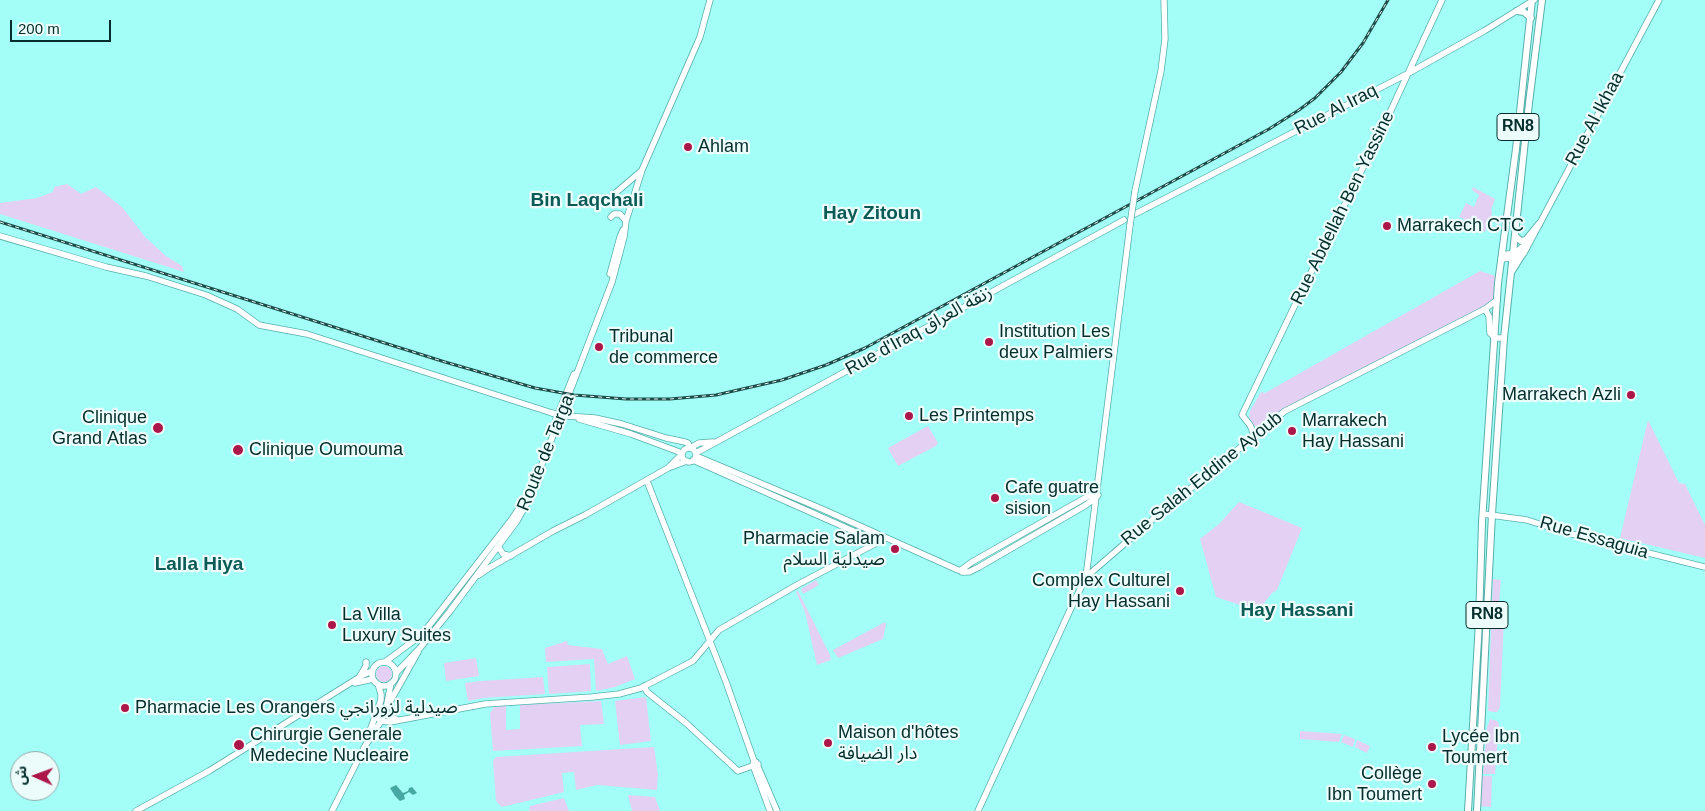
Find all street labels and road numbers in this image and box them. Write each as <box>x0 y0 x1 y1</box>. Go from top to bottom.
street label: Rue Al Ikhaa <box>1561 68 1629 170</box>
street label: Rue Al Iraq <box>1291 80 1381 140</box>
street label: Rue Abdellah Ben Yassine <box>1287 108 1399 308</box>
road number: RN8 <box>1497 114 1539 140</box>
street label: Rue d'Iraq زنقة العراق <box>842 282 996 380</box>
street label: Route de Targa <box>513 392 579 514</box>
street label: Rue Salah Eddine Ayoub <box>1117 407 1287 551</box>
street label: Rue Essaguia <box>1537 512 1651 564</box>
road number: RN8 <box>1466 602 1508 628</box>

